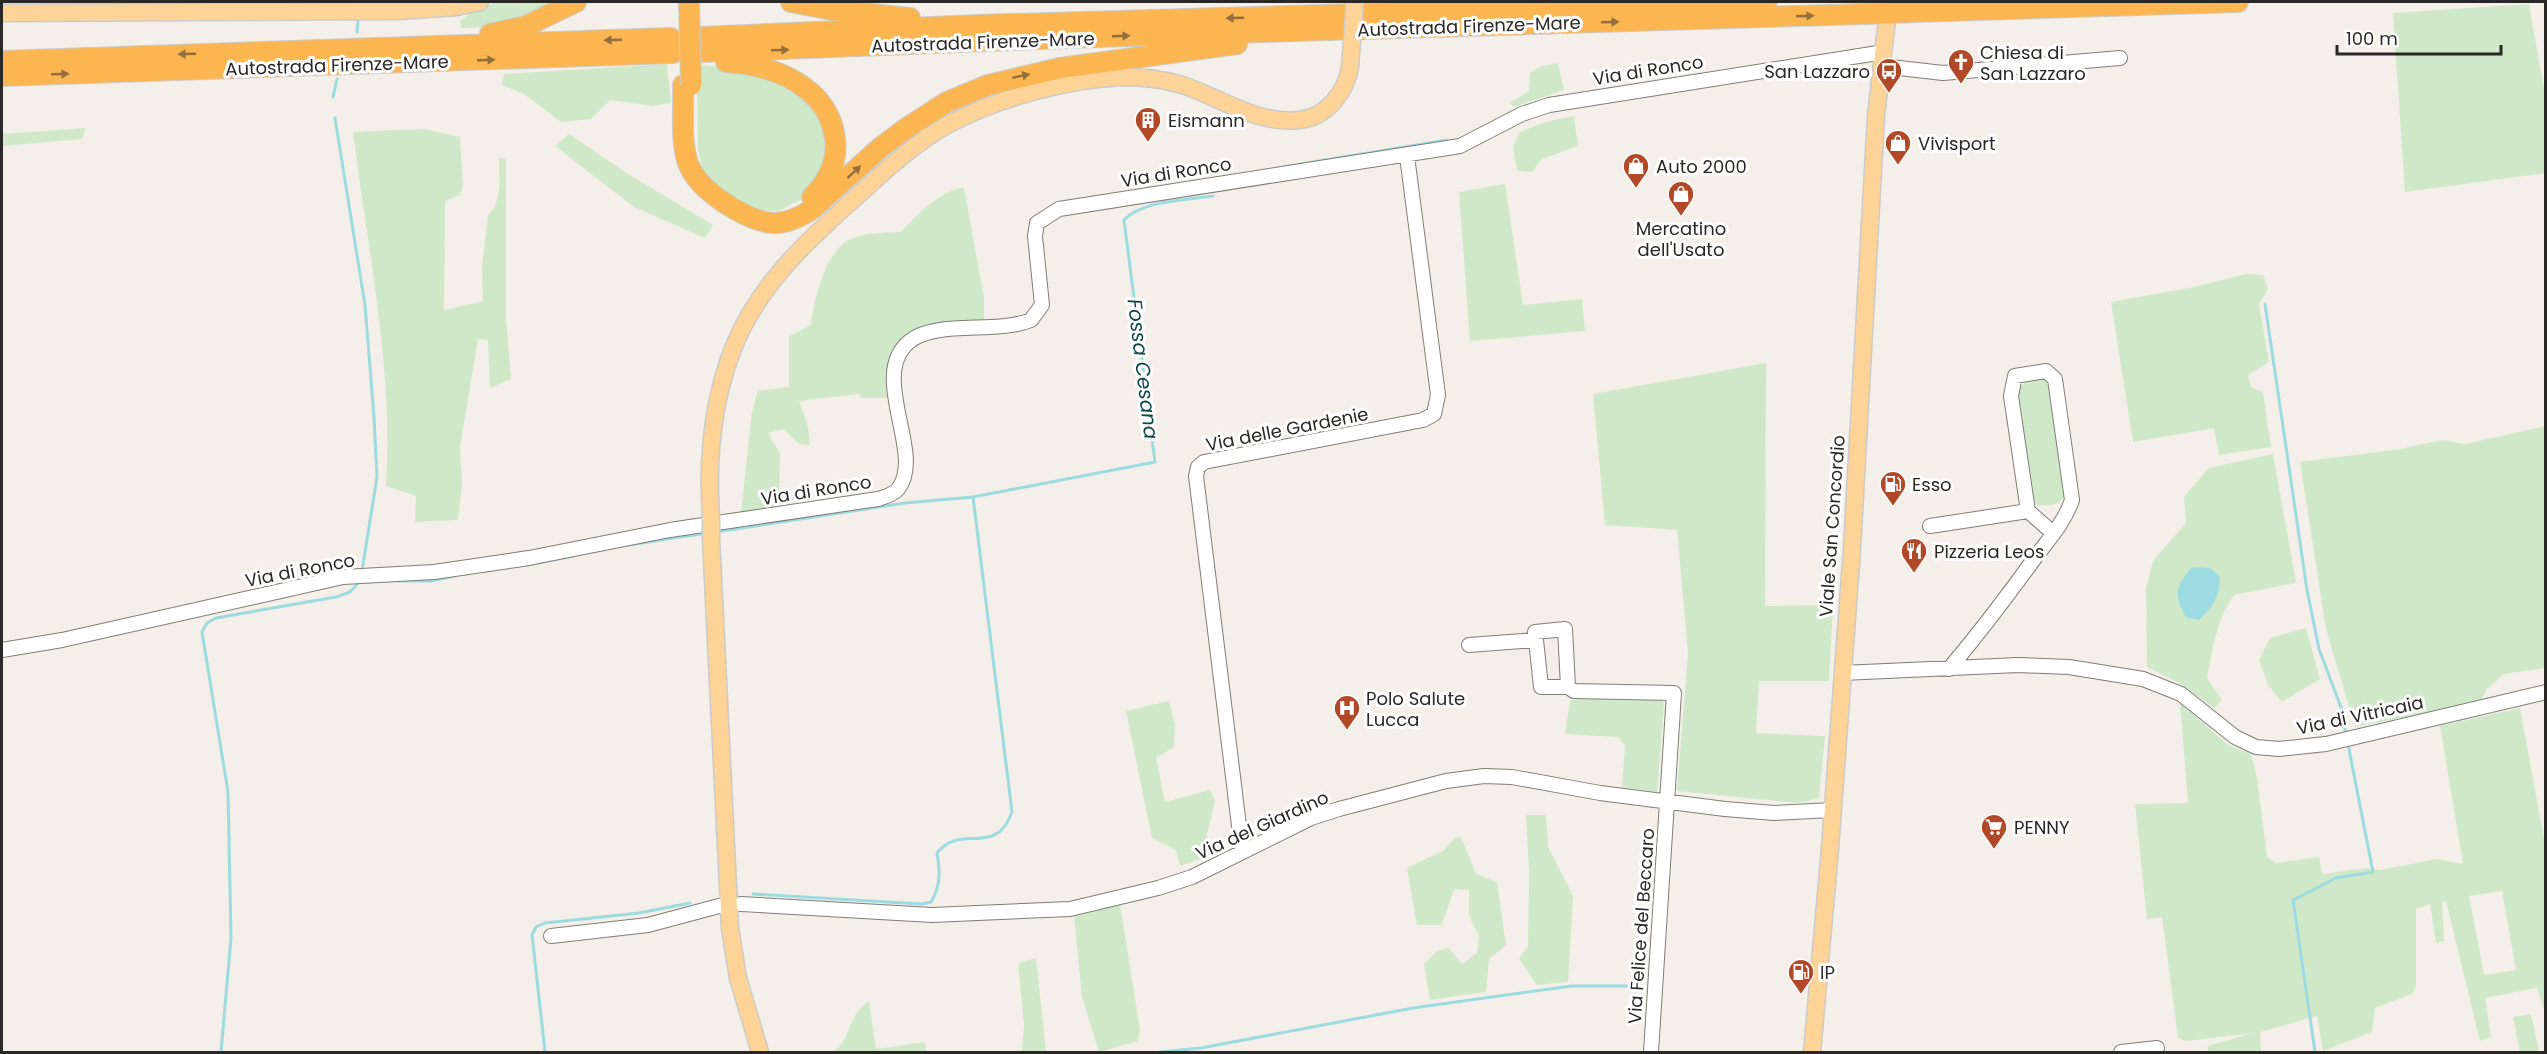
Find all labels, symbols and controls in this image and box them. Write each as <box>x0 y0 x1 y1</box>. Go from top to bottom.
street label: Autostrada Firenze-Mare <box>1357 10 1581 42</box>
one-way arrow <box>1796 11 1815 20</box>
one-way arrow <box>1226 13 1245 22</box>
one-way arrow <box>1601 18 1620 27</box>
scale bar <box>2337 18 2500 56</box>
street label: Autostrada Firenze-Mare <box>871 26 1095 58</box>
text: 100 m <box>2346 26 2398 51</box>
one-way arrow <box>1112 31 1131 41</box>
one-way arrow <box>603 35 622 44</box>
place label: Chiesa di San Lazzaro <box>1980 40 2086 86</box>
one-way arrow <box>770 45 789 55</box>
church icon: Chiesa di San Lazzaro <box>1946 47 1976 85</box>
street label: Autostrada Firenze-Mare <box>225 49 449 81</box>
street label: Via di Ronco <box>1591 49 1705 91</box>
one-way arrow <box>177 50 196 59</box>
one-way arrow <box>476 55 495 65</box>
bus stop icon: San Lazzaro <box>1874 56 1904 94</box>
place label: San Lazzaro <box>1764 59 1870 84</box>
one-way arrow <box>50 69 69 79</box>
one-way arrow <box>1012 70 1030 80</box>
building icon: Eismann <box>1133 105 1163 143</box>
place label: Eismann <box>1168 108 1245 133</box>
shop icon: Vivisport <box>1883 128 1913 166</box>
place label: Vivisport <box>1918 131 1995 156</box>
street label: Via di Ronco <box>1119 151 1233 193</box>
shop icon: Auto 2000 <box>1621 151 1651 189</box>
place label: Auto 2000 <box>1656 154 1747 179</box>
one-way arrow <box>847 165 861 179</box>
shop icon: Mercatino dell'Usato <box>1666 179 1696 217</box>
place label: Mercatino dell'Usato <box>1636 216 1726 262</box>
water label: Fossa Cesana <box>1120 297 1166 441</box>
street label: Via delle Gardenie <box>1204 401 1370 457</box>
street label: Viale San Concordio <box>1813 434 1851 618</box>
street label: Via di Ronco <box>759 469 873 511</box>
fuel station icon: Esso <box>1878 469 1908 507</box>
place label: Esso <box>1912 472 1952 497</box>
restaurant icon: Pizzeria Leos <box>1899 536 1929 574</box>
place label: Pizzeria Leos <box>1934 539 2044 564</box>
street label: Via di Ronco <box>243 547 357 593</box>
place label: Polo Salute Lucca <box>1366 686 1465 732</box>
street label: Via di Vitricaia <box>2294 689 2426 741</box>
hospital icon: Polo Salute Lucca <box>1332 693 1362 731</box>
street label: Via del Giardino <box>1192 784 1332 866</box>
supermarket icon: PENNY <box>1979 812 2009 850</box>
place label: PENNY <box>2014 815 2070 840</box>
street label: Via Felice del Beccaro <box>1622 827 1660 1025</box>
fuel station icon: IP <box>1786 957 1816 995</box>
place label: IP <box>1820 960 1835 985</box>

